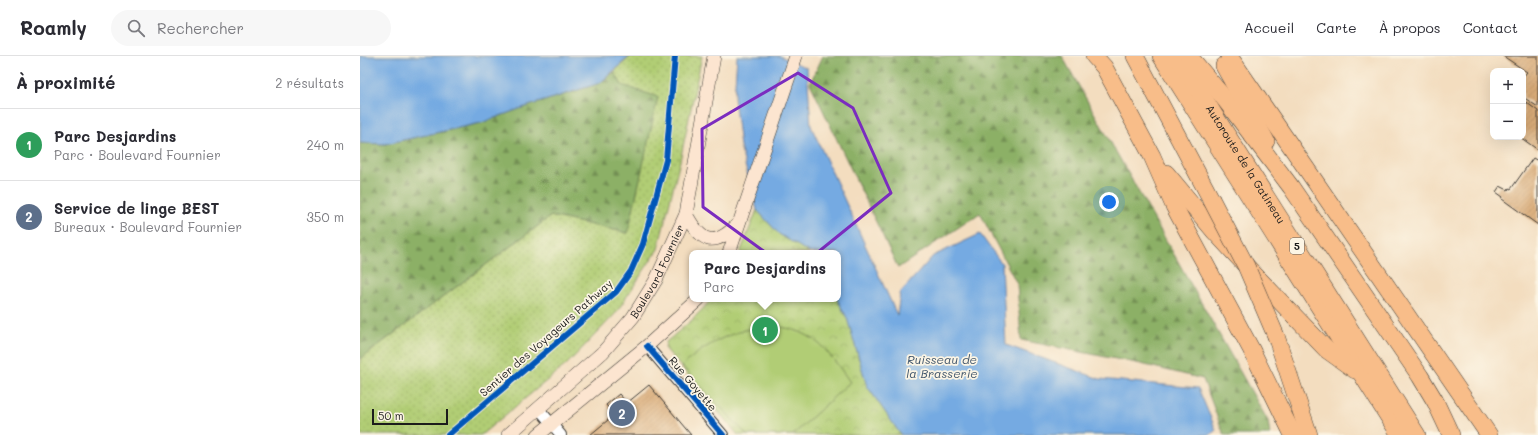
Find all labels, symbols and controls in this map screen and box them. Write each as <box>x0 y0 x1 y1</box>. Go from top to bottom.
search box <box>111 10 391 46</box>
text: Roamly <box>20 15 87 40</box>
icon: search <box>125 17 147 39</box>
text: Rechercher <box>157 18 244 38</box>
text: Accueil <box>1244 18 1294 37</box>
text: Carte <box>1316 18 1357 37</box>
text: À propos <box>1379 18 1441 37</box>
text: Contact <box>1463 18 1518 37</box>
map controls <box>1490 68 1526 140</box>
button: + <box>1490 68 1526 104</box>
text: À proximité <box>16 71 115 93</box>
text: 2 résultats <box>275 74 344 91</box>
street label: Autoroute de la Gatineau <box>1203 102 1289 226</box>
button: − <box>1490 104 1526 140</box>
text: Parc Desjardins <box>54 126 176 146</box>
text: 1 <box>26 136 32 153</box>
text: 240 m <box>307 136 344 153</box>
text: Parc · Boulevard Fournier <box>54 146 221 163</box>
your location <box>1099 192 1119 212</box>
text: Service de linge BEST <box>54 198 219 218</box>
text: 2 <box>25 208 33 225</box>
text: 350 m <box>306 208 344 225</box>
text: Bureaux · Boulevard Fournier <box>54 218 242 235</box>
street label: Boulevard Fournier <box>626 222 687 321</box>
road number: 5 <box>1290 238 1304 254</box>
popup <box>689 250 841 302</box>
text: Parc Desjardins <box>704 258 826 278</box>
street label: Sentier des Voyageurs Pathway <box>476 276 615 399</box>
text: Parc <box>704 278 734 295</box>
pin: 1 <box>752 315 778 345</box>
water label: Ruisseau de la Brasserie <box>906 351 978 381</box>
street label: Rue Goyette <box>666 353 721 414</box>
pin: 2 <box>609 398 635 428</box>
scale bar <box>372 407 448 426</box>
text: 50 m <box>378 408 404 423</box>

